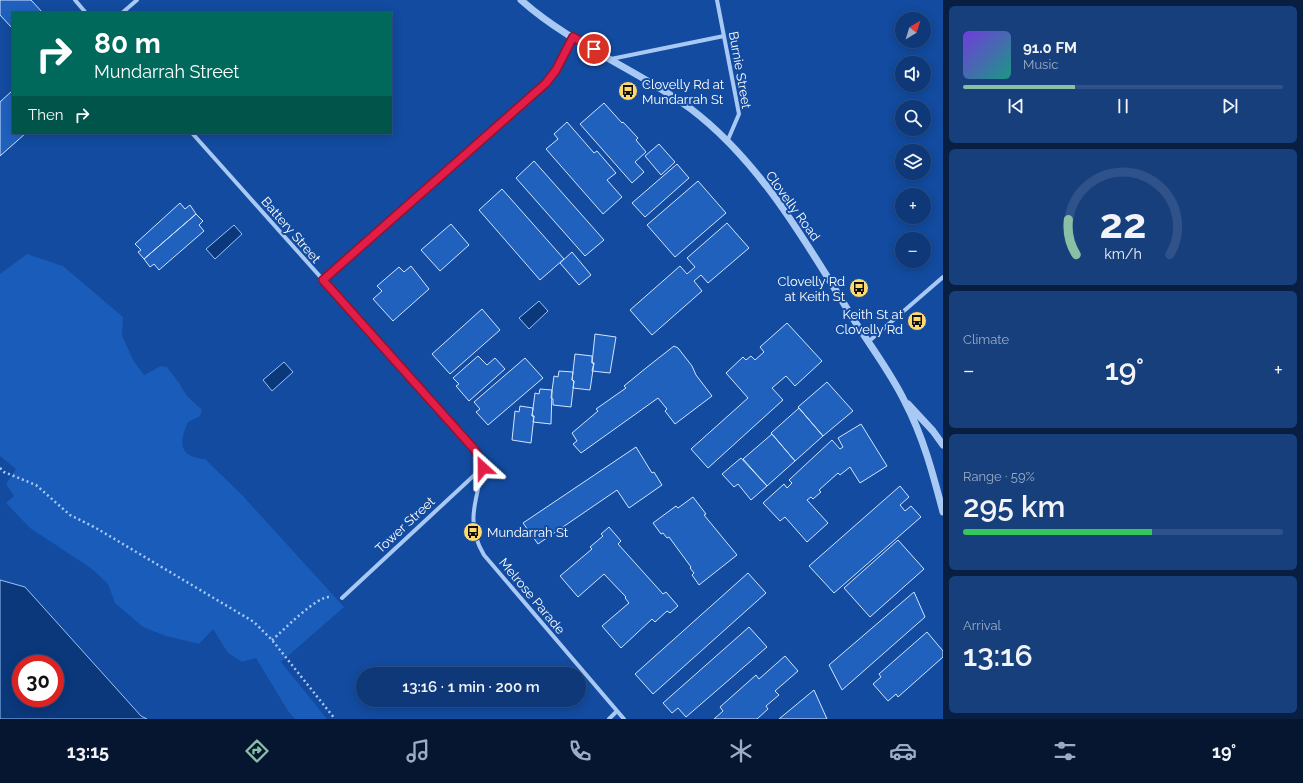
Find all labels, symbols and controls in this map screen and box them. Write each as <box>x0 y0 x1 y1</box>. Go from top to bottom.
north arrow <box>895 12 931 48</box>
map controls <box>895 12 931 268</box>
text: 80 m <box>94 27 161 60</box>
icon: right <box>28 28 80 80</box>
street label: Burnie Street <box>726 30 754 111</box>
pin <box>577 32 611 66</box>
icon: arrive <box>583 38 605 60</box>
text: 91.0 FM <box>1023 39 1077 57</box>
button: sound <box>895 56 931 92</box>
text: Music <box>1023 57 1058 72</box>
text: Mundarrah Street <box>94 61 239 82</box>
place label: Clovelly Rd at Mundarrah St <box>642 77 725 107</box>
bus stop icon: Clovelly Rd at Mundarrah St <box>617 80 639 102</box>
icon: previous <box>1005 95 1027 117</box>
icon: pause <box>1112 95 1134 117</box>
icon: next <box>1219 95 1241 117</box>
button: search <box>895 100 931 136</box>
icon: right <box>71 104 93 126</box>
text: Then <box>28 106 63 124</box>
button: layers <box>895 144 931 180</box>
street label: Clovelly Road <box>763 168 823 244</box>
button: + <box>895 188 931 224</box>
street label: Battery Street <box>258 194 324 267</box>
text: 22 <box>1100 199 1146 248</box>
button: − <box>895 232 931 268</box>
text: km/h <box>1104 245 1142 261</box>
place label: Clovelly Rd at Keith St <box>777 274 846 304</box>
bus stop icon: Clovelly Rd at Keith St <box>848 277 870 299</box>
place label: Keith St at Clovelly Rd <box>835 307 904 337</box>
bus stop icon: Keith St at Clovelly Rd <box>906 310 928 332</box>
text: Climate <box>963 332 1009 347</box>
text: 19° <box>1105 352 1144 387</box>
text: − <box>963 357 975 383</box>
text: + <box>1274 357 1283 383</box>
position arrow <box>462 447 504 489</box>
text: Range · 59% <box>963 469 1035 484</box>
text: 295 km <box>963 489 1065 524</box>
street label: Tower Street <box>372 493 438 556</box>
bus stop icon: Mundarrah St <box>462 521 484 543</box>
place label: Mundarrah St <box>487 525 569 540</box>
street label: Melrose Parade <box>496 555 568 637</box>
text: Arrival <box>963 618 1001 633</box>
text: 13:16 <box>963 638 1033 673</box>
speed limit sign: 30 <box>12 655 64 707</box>
text: 13:16 · 1 min · 200 m <box>402 678 540 696</box>
icon: directions <box>243 737 271 765</box>
icon: music <box>404 737 432 765</box>
icon: phone <box>566 737 594 765</box>
icon: climate <box>727 737 755 765</box>
icon: car <box>889 737 917 765</box>
icon: filters <box>1051 737 1079 765</box>
text: 13:15 <box>67 741 109 762</box>
text: 19° <box>1212 741 1236 762</box>

